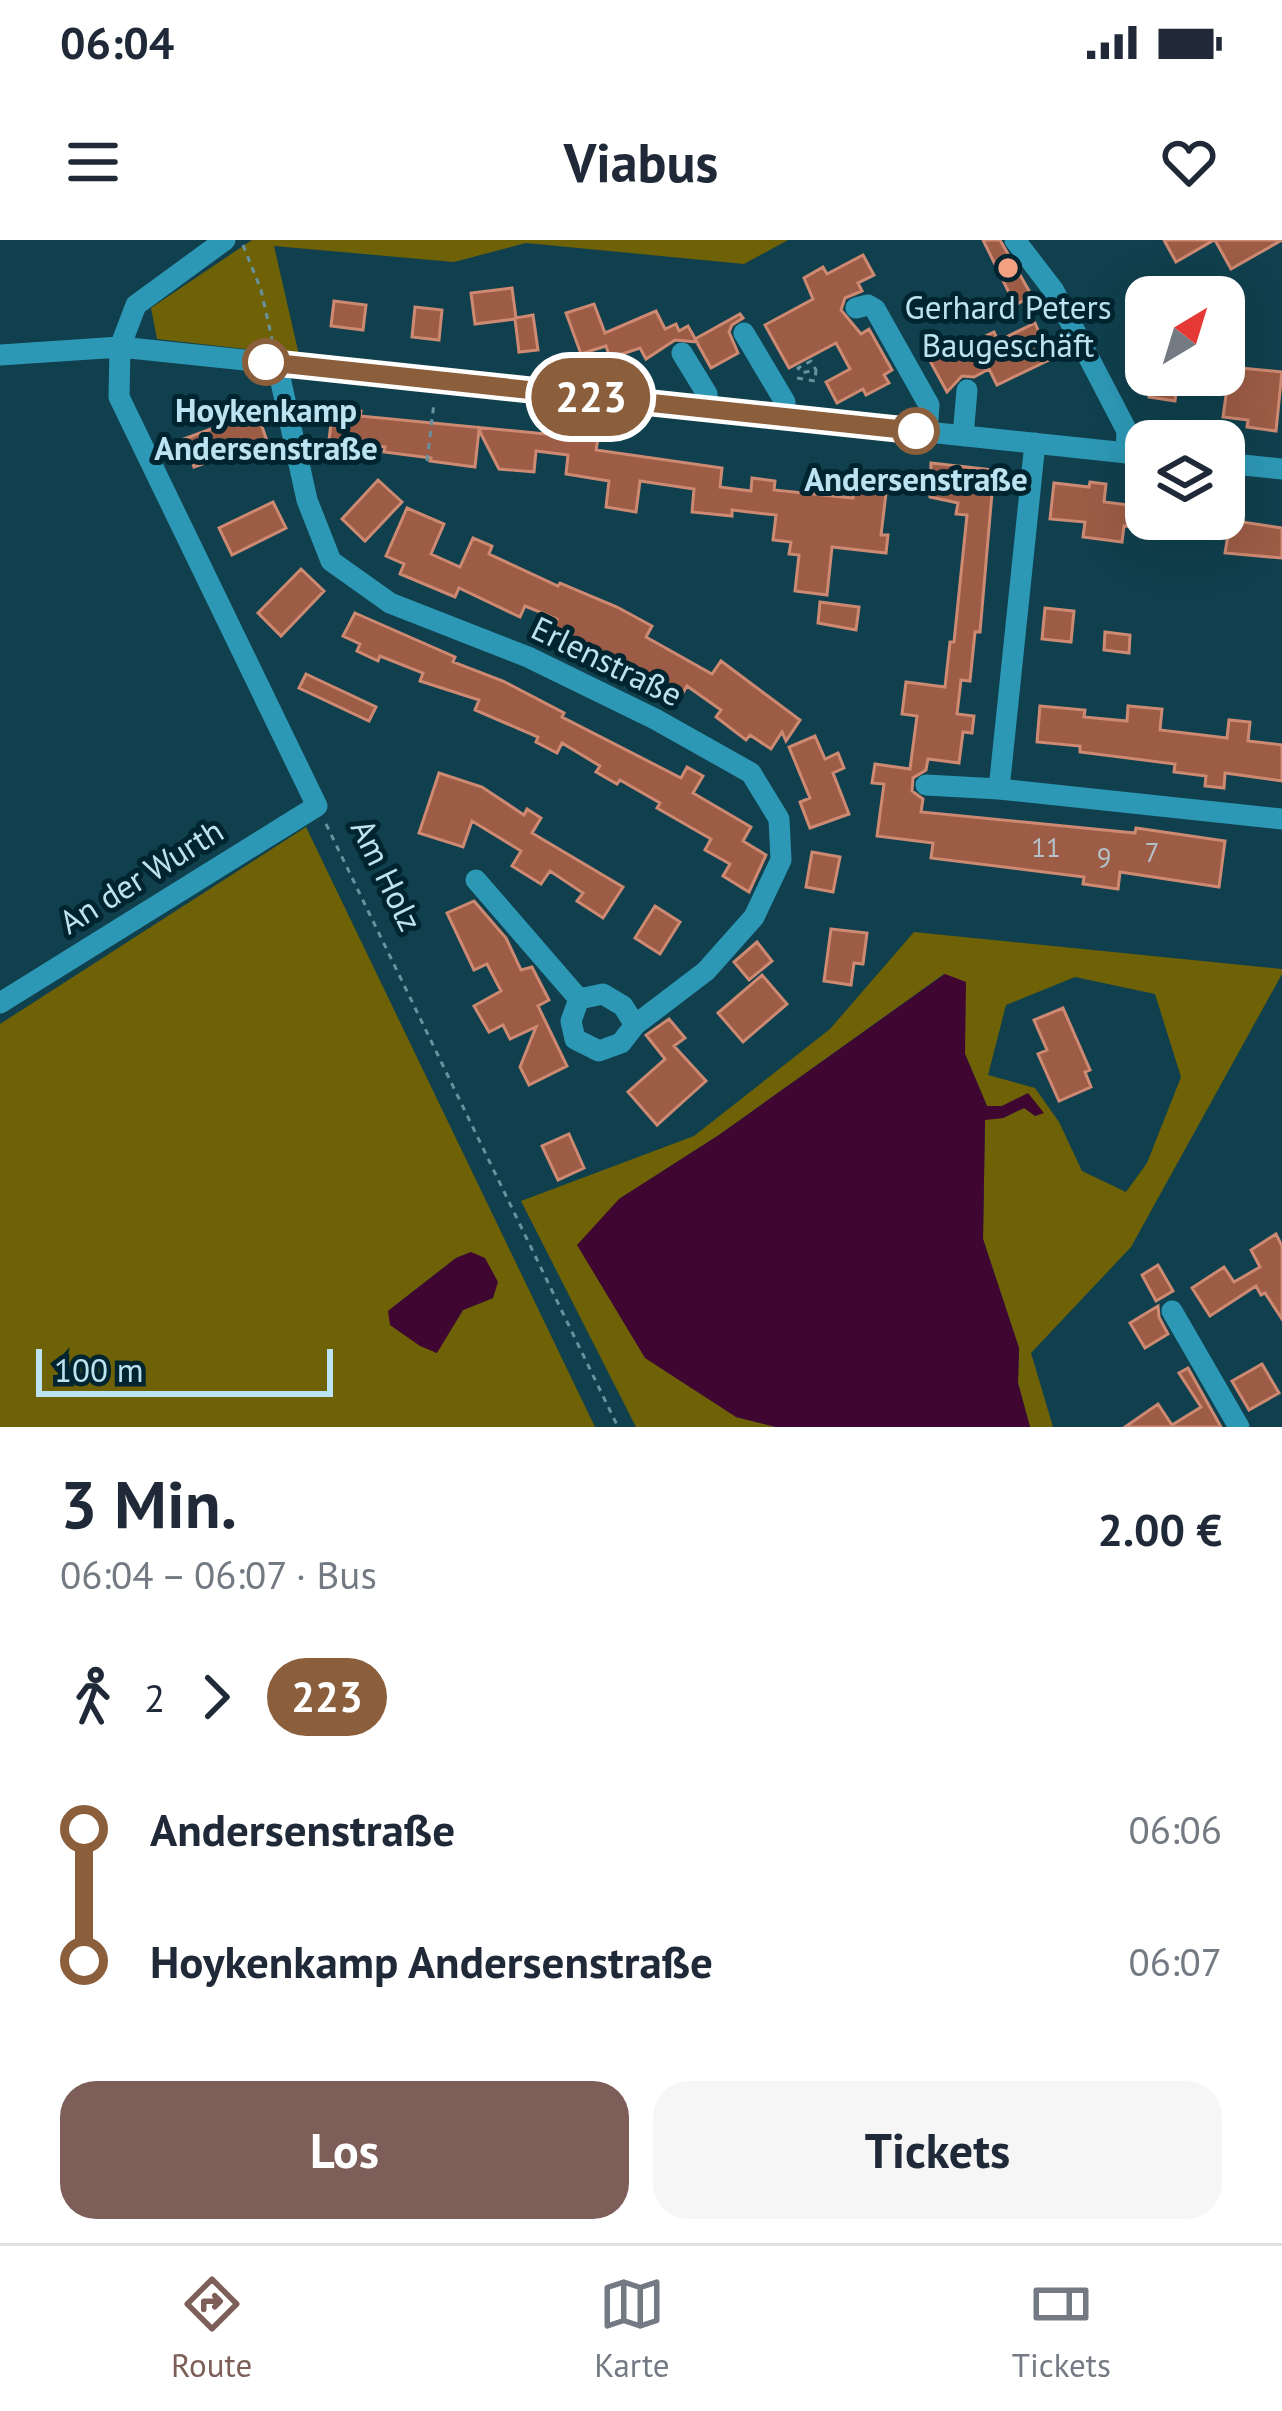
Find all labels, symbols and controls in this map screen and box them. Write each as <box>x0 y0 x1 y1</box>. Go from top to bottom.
text: 06:04 <box>60 13 174 71</box>
text: Viabus <box>564 127 718 197</box>
icon: menu <box>60 129 126 195</box>
icon: heart <box>1156 129 1222 195</box>
marker: Gerhard Peters Baugeschäft <box>995 255 1021 281</box>
north arrow <box>1125 276 1245 396</box>
map controls <box>1125 276 1245 540</box>
place label: Gerhard Peters Baugeschäft <box>904 285 1112 366</box>
marker: Hoykenkamp Andersenstraße <box>244 340 288 384</box>
line badge: 223 <box>522 358 660 436</box>
text: 223 <box>555 369 627 424</box>
place label: Hoykenkamp Andersenstraße <box>154 388 378 469</box>
marker: Andersenstraße <box>894 409 938 453</box>
button: layers <box>1125 420 1245 540</box>
place label: Andersenstraße <box>804 457 1028 500</box>
street label: Erlenstraße <box>525 606 690 715</box>
street label: An der Wurth <box>51 808 231 943</box>
street label: Am Holz <box>342 812 433 938</box>
house number: 11 <box>1031 830 1061 864</box>
house number: 7 <box>1145 835 1159 869</box>
house number: 9 <box>1097 840 1111 874</box>
scale bar <box>36 1343 333 1396</box>
text: 100 m <box>54 1348 144 1391</box>
text: 3 Min. <box>60 1461 237 1546</box>
text: 2.00 € <box>1097 1500 1222 1558</box>
text: 06:04 – 06:07 · Bus <box>60 1549 377 1600</box>
icon: walk <box>60 1664 126 1730</box>
icon: forward <box>183 1664 249 1730</box>
text: 223 <box>291 1669 363 1724</box>
text: 2 <box>144 1672 165 1723</box>
text: Andersenstraße <box>150 1800 455 1858</box>
text: 06:06 <box>1128 1804 1222 1855</box>
text: Hoykenkamp Andersenstraße <box>150 1932 713 1990</box>
text: 06:07 <box>1128 1936 1222 1987</box>
button: Los <box>60 2081 629 2219</box>
button: Tickets <box>653 2081 1222 2219</box>
tab: Route <box>171 2271 252 2386</box>
tab: Karte <box>594 2271 670 2386</box>
tab: Tickets <box>1012 2271 1111 2386</box>

